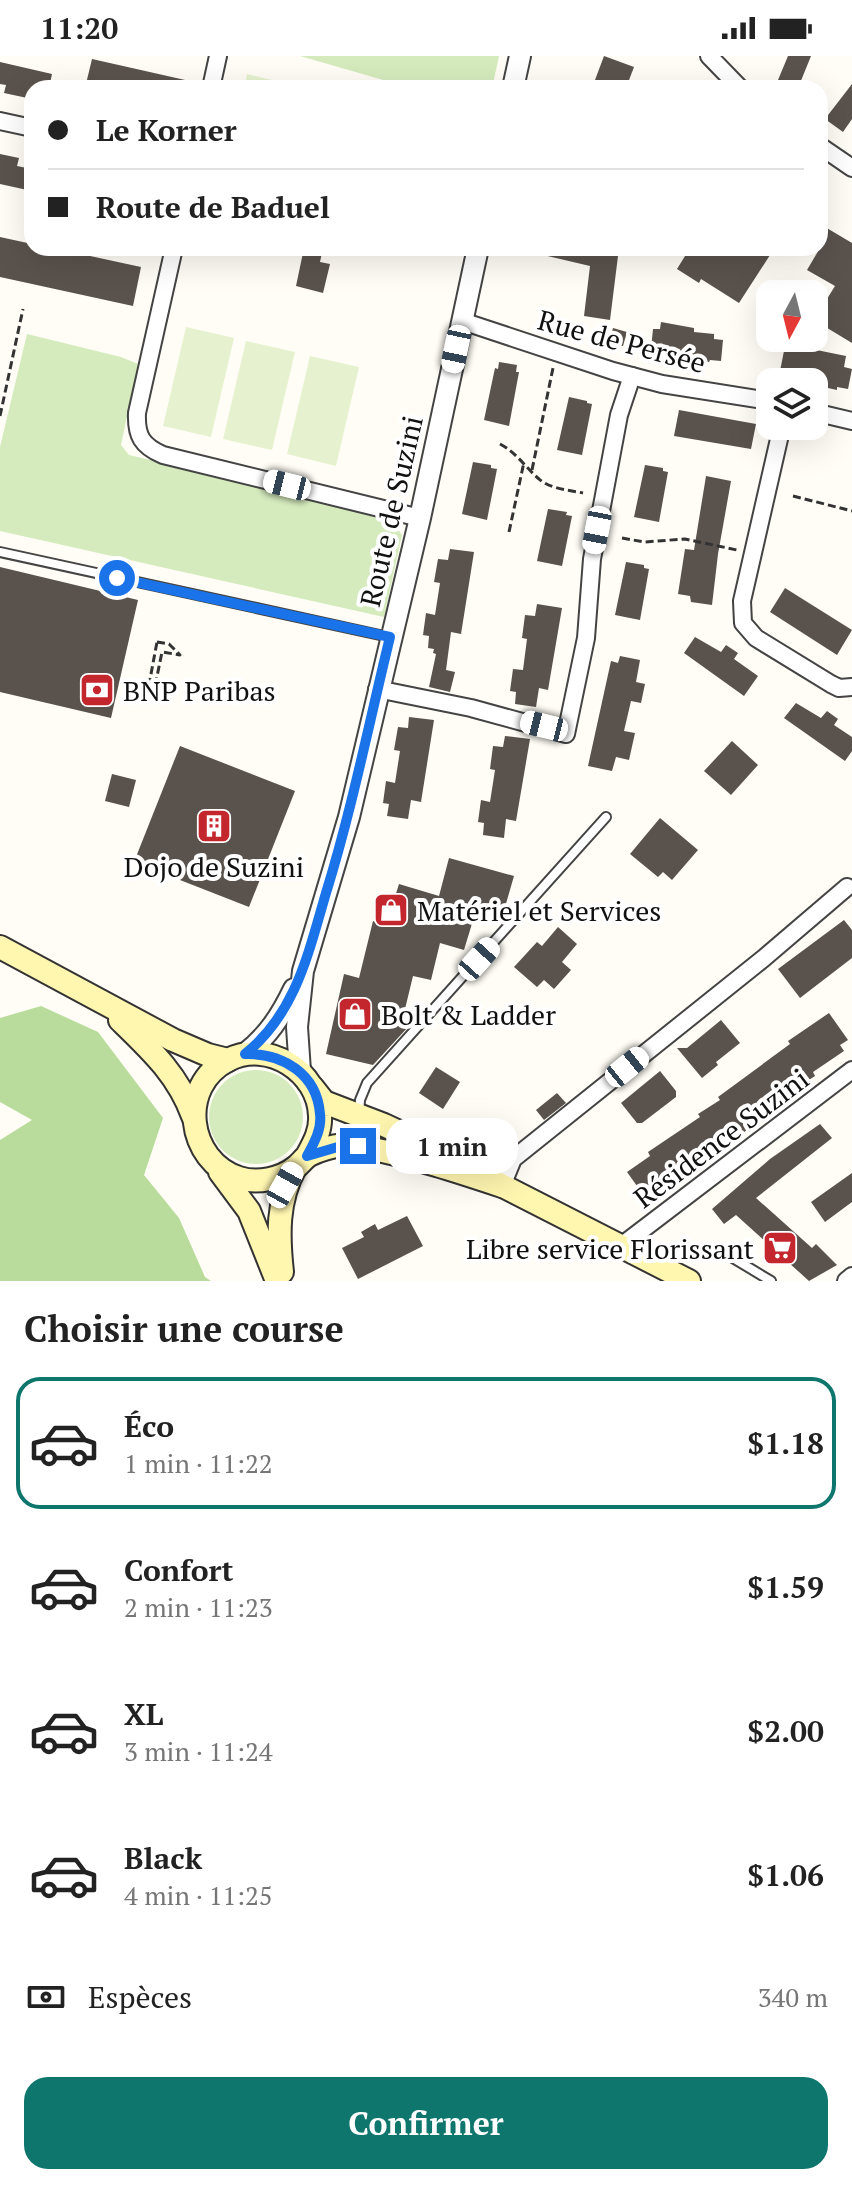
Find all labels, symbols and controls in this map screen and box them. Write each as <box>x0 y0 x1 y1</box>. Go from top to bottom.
text: 11:20 <box>40 8 118 48</box>
text: Le Korner <box>96 110 237 150</box>
text: Route de Baduel <box>96 187 330 227</box>
north arrow <box>756 280 828 352</box>
map controls <box>756 280 828 440</box>
street label: Rue de Persée <box>534 301 710 381</box>
car <box>439 323 473 375</box>
button: layers <box>756 368 828 440</box>
street label: Route de Suzini <box>351 412 431 610</box>
car <box>261 468 313 502</box>
car <box>581 504 613 556</box>
route start <box>99 560 135 596</box>
bank icon: BNP Paribas <box>78 671 116 709</box>
place label: BNP Paribas <box>123 672 276 709</box>
car <box>518 709 570 743</box>
building icon: Dojo de Suzini <box>195 807 233 845</box>
place label: Dojo de Suzini <box>124 848 304 885</box>
shop icon: Matériel et Services <box>372 891 410 929</box>
place label: Matériel et Services <box>417 892 661 929</box>
car <box>454 933 504 985</box>
shop icon: Bolt & Ladder <box>336 995 374 1033</box>
place label: Bolt & Ladder <box>381 996 556 1033</box>
car <box>601 1043 653 1091</box>
street label: Résidence Suzini <box>626 1060 816 1216</box>
callout: 1 min <box>386 1118 518 1174</box>
route end <box>340 1128 376 1164</box>
text: 1 min <box>416 1129 488 1163</box>
car <box>263 1158 307 1212</box>
supermarket icon: Libre service Florissant <box>761 1229 799 1267</box>
place label: Libre service Florissant <box>466 1230 755 1267</box>
text: Choisir une course <box>24 1305 344 1352</box>
text: Éco <box>124 1406 174 1446</box>
icon: car <box>28 1407 100 1479</box>
text: $1.18 <box>747 1423 824 1463</box>
text: 1 min · 11:22 <box>124 1446 273 1480</box>
text: Confort <box>124 1550 234 1590</box>
icon: car <box>28 1551 100 1623</box>
text: $1.59 <box>747 1567 824 1607</box>
text: 2 min · 11:23 <box>124 1590 273 1624</box>
text: XL <box>124 1694 163 1734</box>
icon: car <box>28 1695 100 1767</box>
text: $2.00 <box>747 1711 824 1751</box>
text: 3 min · 11:24 <box>124 1734 273 1768</box>
text: Black <box>124 1838 202 1878</box>
icon: car <box>28 1839 100 1911</box>
text: $1.06 <box>747 1855 824 1895</box>
text: 4 min · 11:25 <box>124 1878 273 1912</box>
icon: cash <box>24 1975 68 2019</box>
text: Espèces <box>88 1977 192 2017</box>
text: 340 m <box>758 1980 828 2014</box>
button: Confirmer <box>24 2077 828 2169</box>

